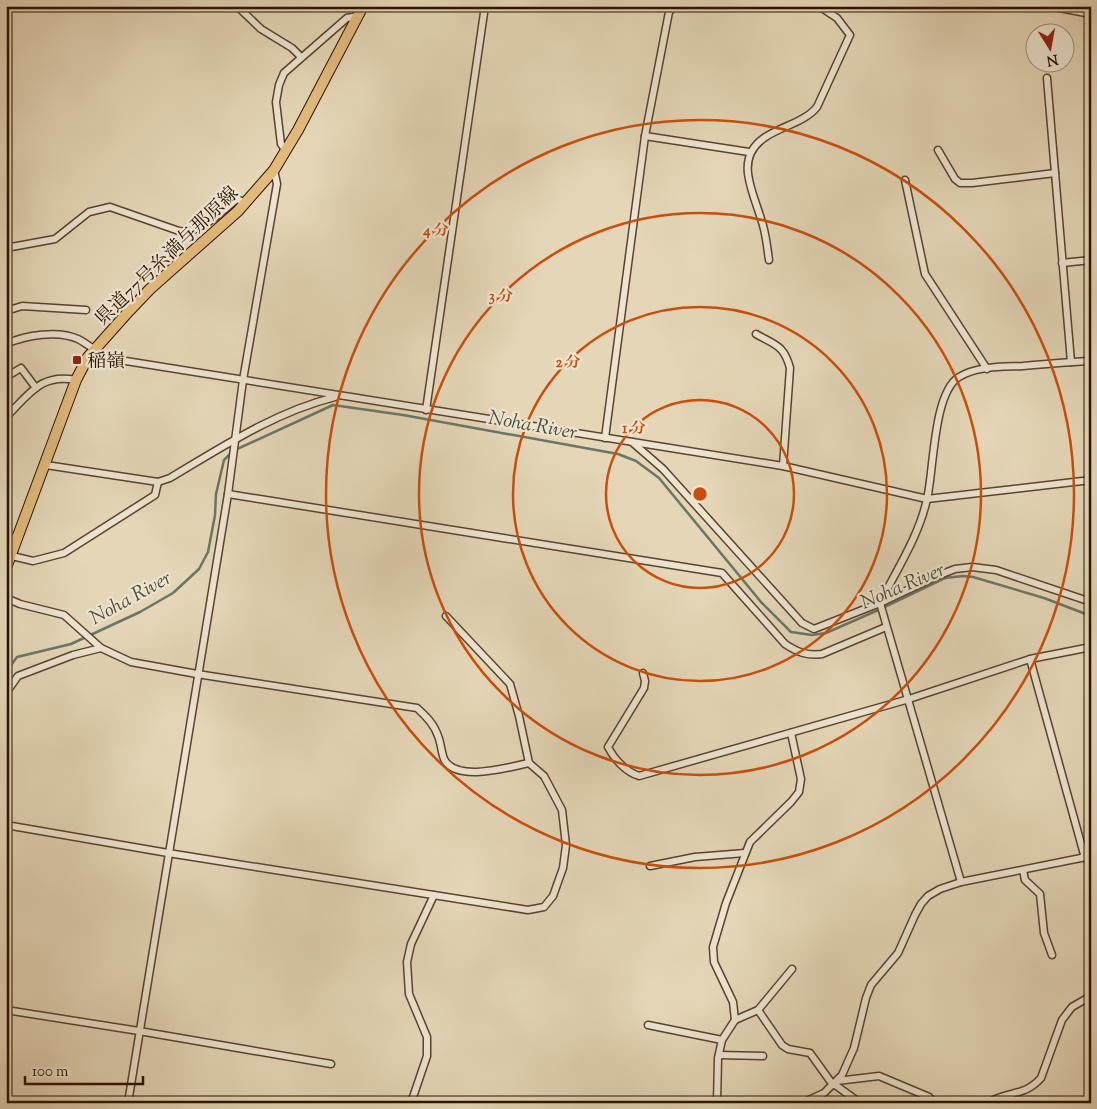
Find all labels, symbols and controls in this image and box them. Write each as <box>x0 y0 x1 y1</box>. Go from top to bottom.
north arrow <box>1024 22 1074 72</box>
text: N <box>1045 48 1059 70</box>
street label: 県道77号糸満与那原線 <box>90 181 245 333</box>
text: 4 分 <box>422 221 449 242</box>
text: 3 分 <box>489 287 513 308</box>
place label: 稲嶺 <box>87 349 125 376</box>
text: 2 分 <box>555 353 581 374</box>
marker: 稲嶺 <box>71 354 83 366</box>
water label: Noha River <box>486 404 579 448</box>
text: 1 分 <box>622 419 646 440</box>
centre of rings <box>691 485 709 503</box>
water label: Noha River <box>856 557 950 618</box>
water label: Noha River <box>85 565 177 634</box>
scale bar <box>25 1054 142 1086</box>
text: 100 m <box>32 1062 69 1083</box>

